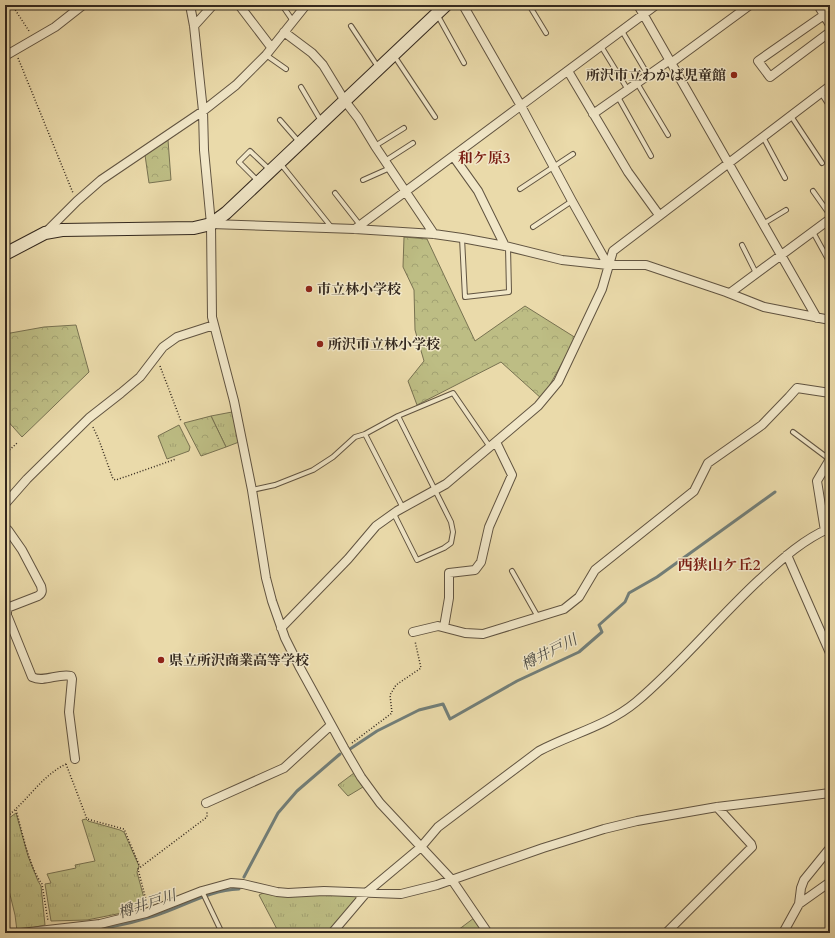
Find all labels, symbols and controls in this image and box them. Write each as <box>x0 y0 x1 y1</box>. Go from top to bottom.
place label: 所沢市立わかば児童館 <box>586 66 726 85</box>
marker: 所沢市立わかば児童館 <box>729 70 739 80</box>
district label: 和ケ原3 <box>458 148 511 168</box>
place label: 市立林小学校 <box>317 280 401 299</box>
marker: 市立林小学校 <box>304 284 314 294</box>
place label: 所沢市立林小学校 <box>328 335 440 354</box>
marker: 所沢市立林小学校 <box>315 339 325 349</box>
district label: 西狭山ケ丘2 <box>678 555 761 575</box>
water label: 樽井戸川 <box>518 629 582 675</box>
place label: 県立所沢商業高等学校 <box>169 651 309 670</box>
marker: 県立所沢商業高等学校 <box>156 655 166 665</box>
water label: 樽井戸川 <box>115 885 181 923</box>

